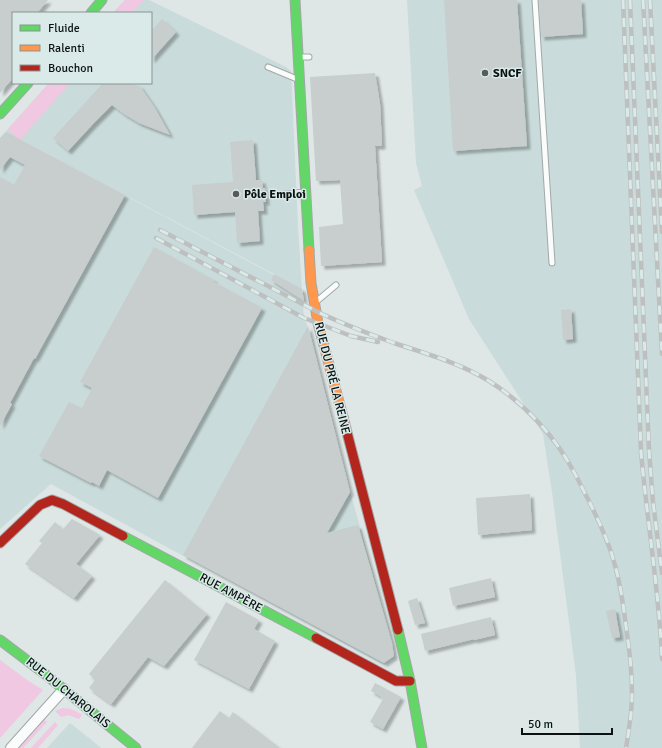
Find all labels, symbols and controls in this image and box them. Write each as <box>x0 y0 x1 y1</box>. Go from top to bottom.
legend <box>12 12 152 84</box>
text: Fluide <box>48 21 80 36</box>
text: Ralenti <box>48 41 85 56</box>
text: Bouchon <box>48 61 93 76</box>
place label: SNCF <box>493 66 522 81</box>
marker: SNCF <box>480 68 490 78</box>
place label: Pôle Emploi <box>244 187 306 202</box>
marker: Pôle Emploi <box>231 189 241 199</box>
street label: RUE DU PRÉ LA REINE <box>311 320 353 436</box>
street label: RUE AMPÈRE <box>197 570 265 616</box>
street label: RUE DU CHAROLAIS <box>23 654 113 732</box>
scale bar <box>522 710 612 736</box>
text: 50 m <box>528 717 553 732</box>

